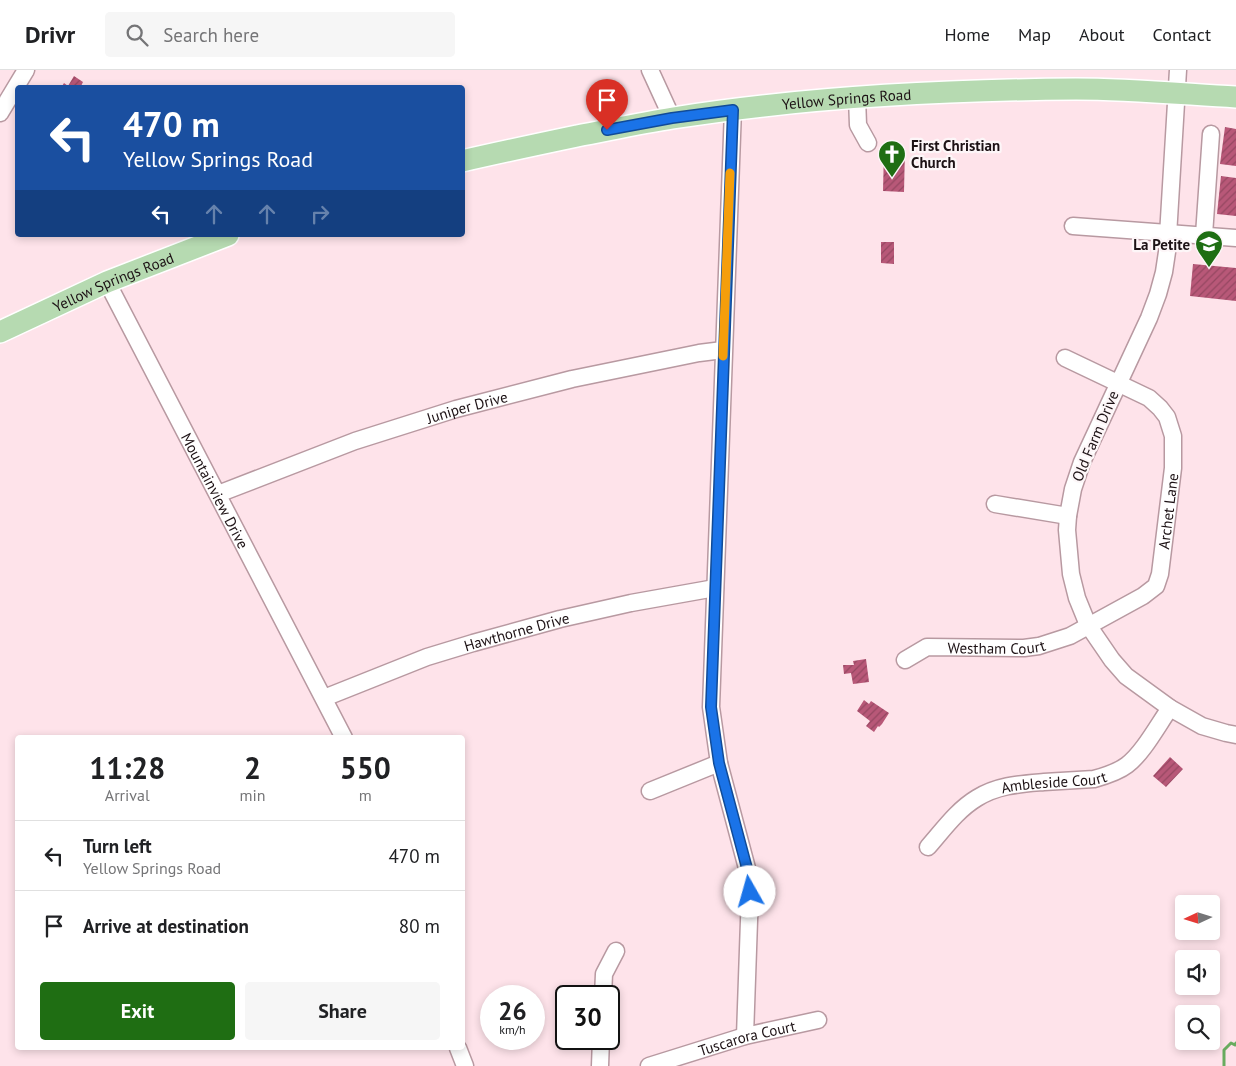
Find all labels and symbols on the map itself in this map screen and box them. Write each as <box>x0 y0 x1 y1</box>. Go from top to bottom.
pin <box>586 79 628 130</box>
street label: Yellow Springs Road <box>781 84 912 113</box>
place label: First Christian Church <box>911 136 1000 172</box>
church icon: First Christian Church <box>877 139 907 178</box>
school or university icon: La Petite <box>1194 229 1224 268</box>
place label: La Petite <box>1133 235 1190 254</box>
street label: Yellow Springs Road <box>50 248 176 316</box>
street label: Juniper Drive <box>423 387 509 428</box>
street label: Old Farm Drive <box>1067 388 1123 484</box>
street label: Mountainview Drive <box>177 429 253 552</box>
street label: Archet Lane <box>1154 472 1182 550</box>
street label: Hawthorne Drive <box>461 608 571 655</box>
street label: Westham Court <box>948 635 1048 658</box>
street label: Ambleside Court <box>999 766 1109 797</box>
position arrow <box>723 865 775 917</box>
north arrow <box>1175 895 1220 940</box>
speed limit sign: 30 <box>555 985 620 1050</box>
street label: Tuscarora Court <box>696 1016 797 1060</box>

